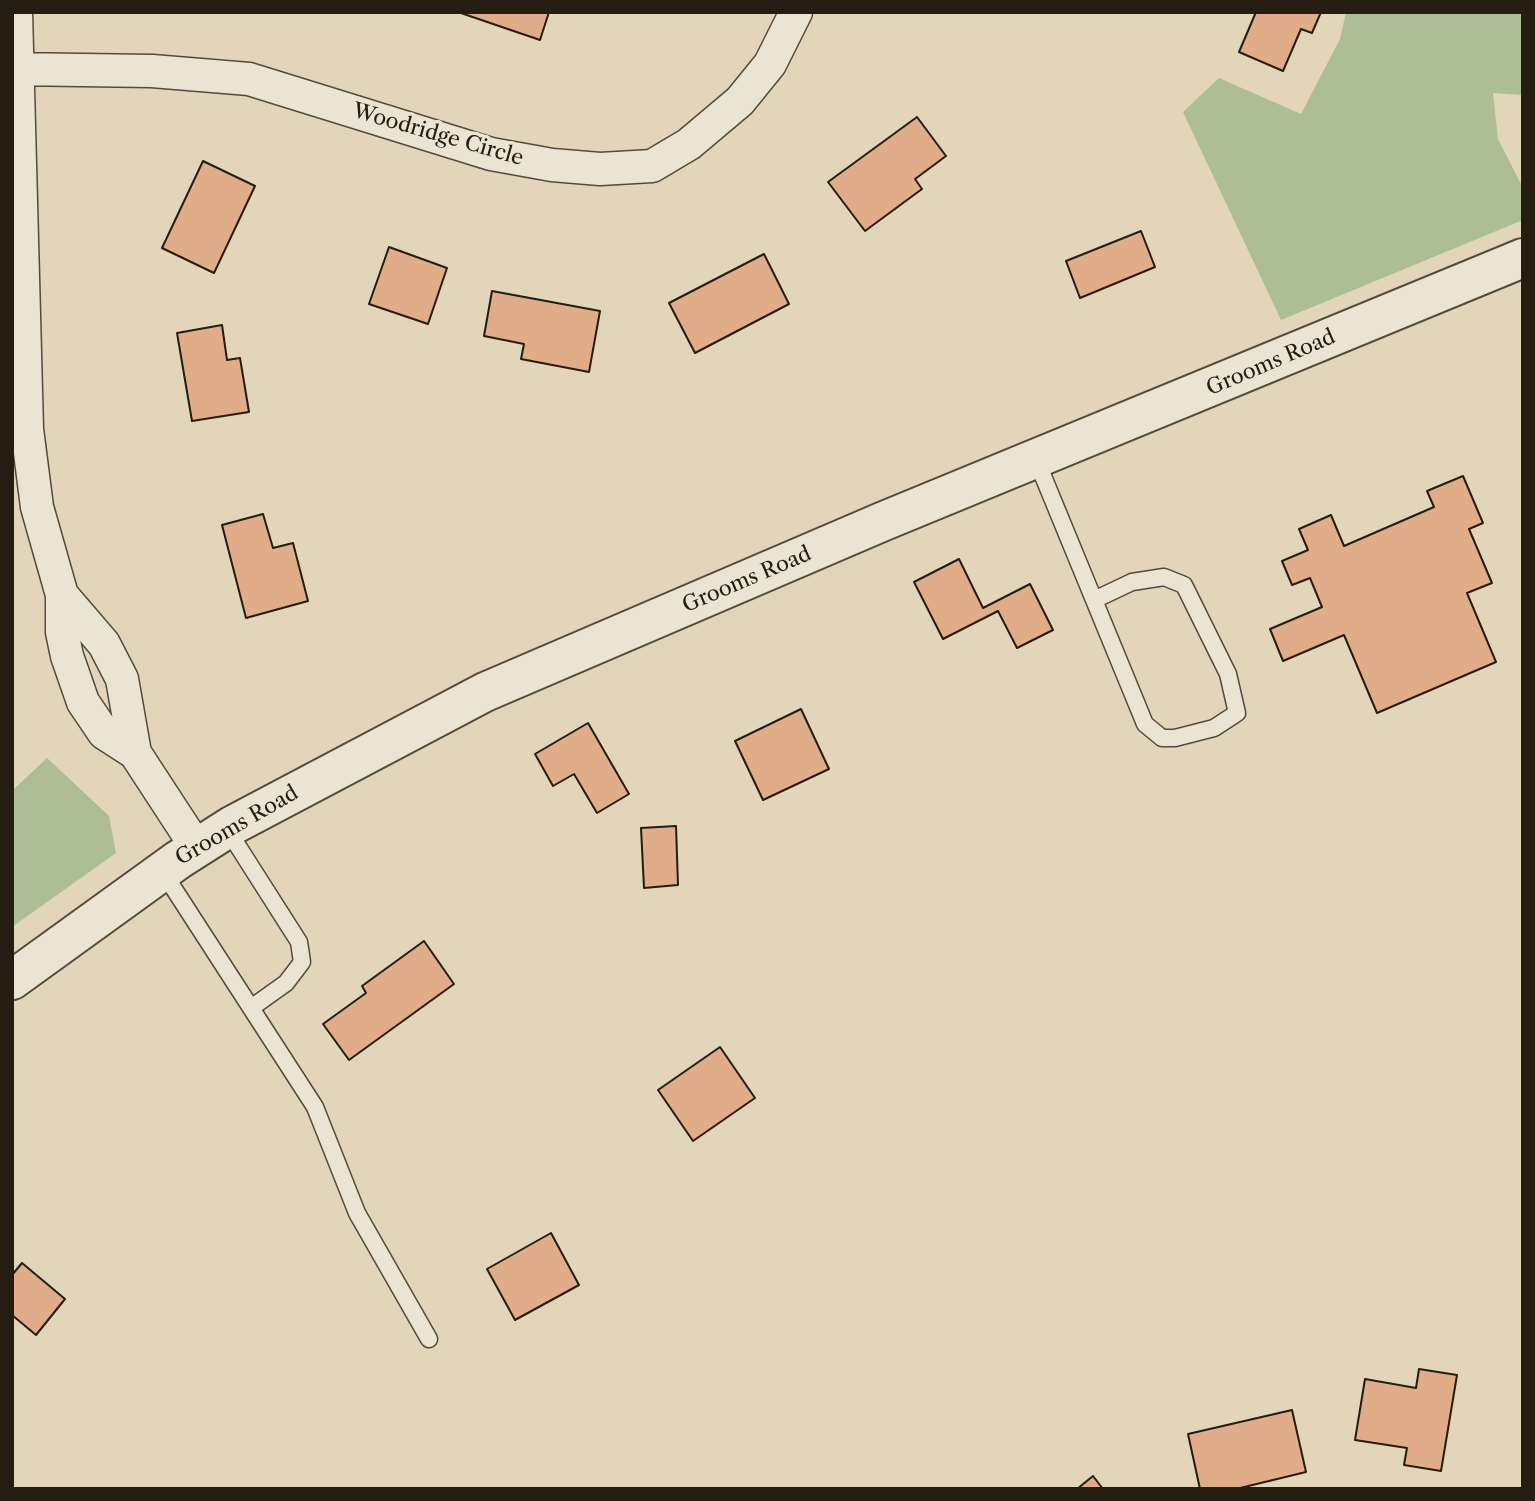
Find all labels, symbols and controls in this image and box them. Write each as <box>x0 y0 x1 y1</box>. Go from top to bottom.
street label: Woodridge Circle <box>350 99 526 171</box>
street label: Grooms Road <box>1203 325 1339 401</box>
street label: Grooms Road <box>679 542 815 618</box>
street label: Grooms Road <box>171 781 303 871</box>

